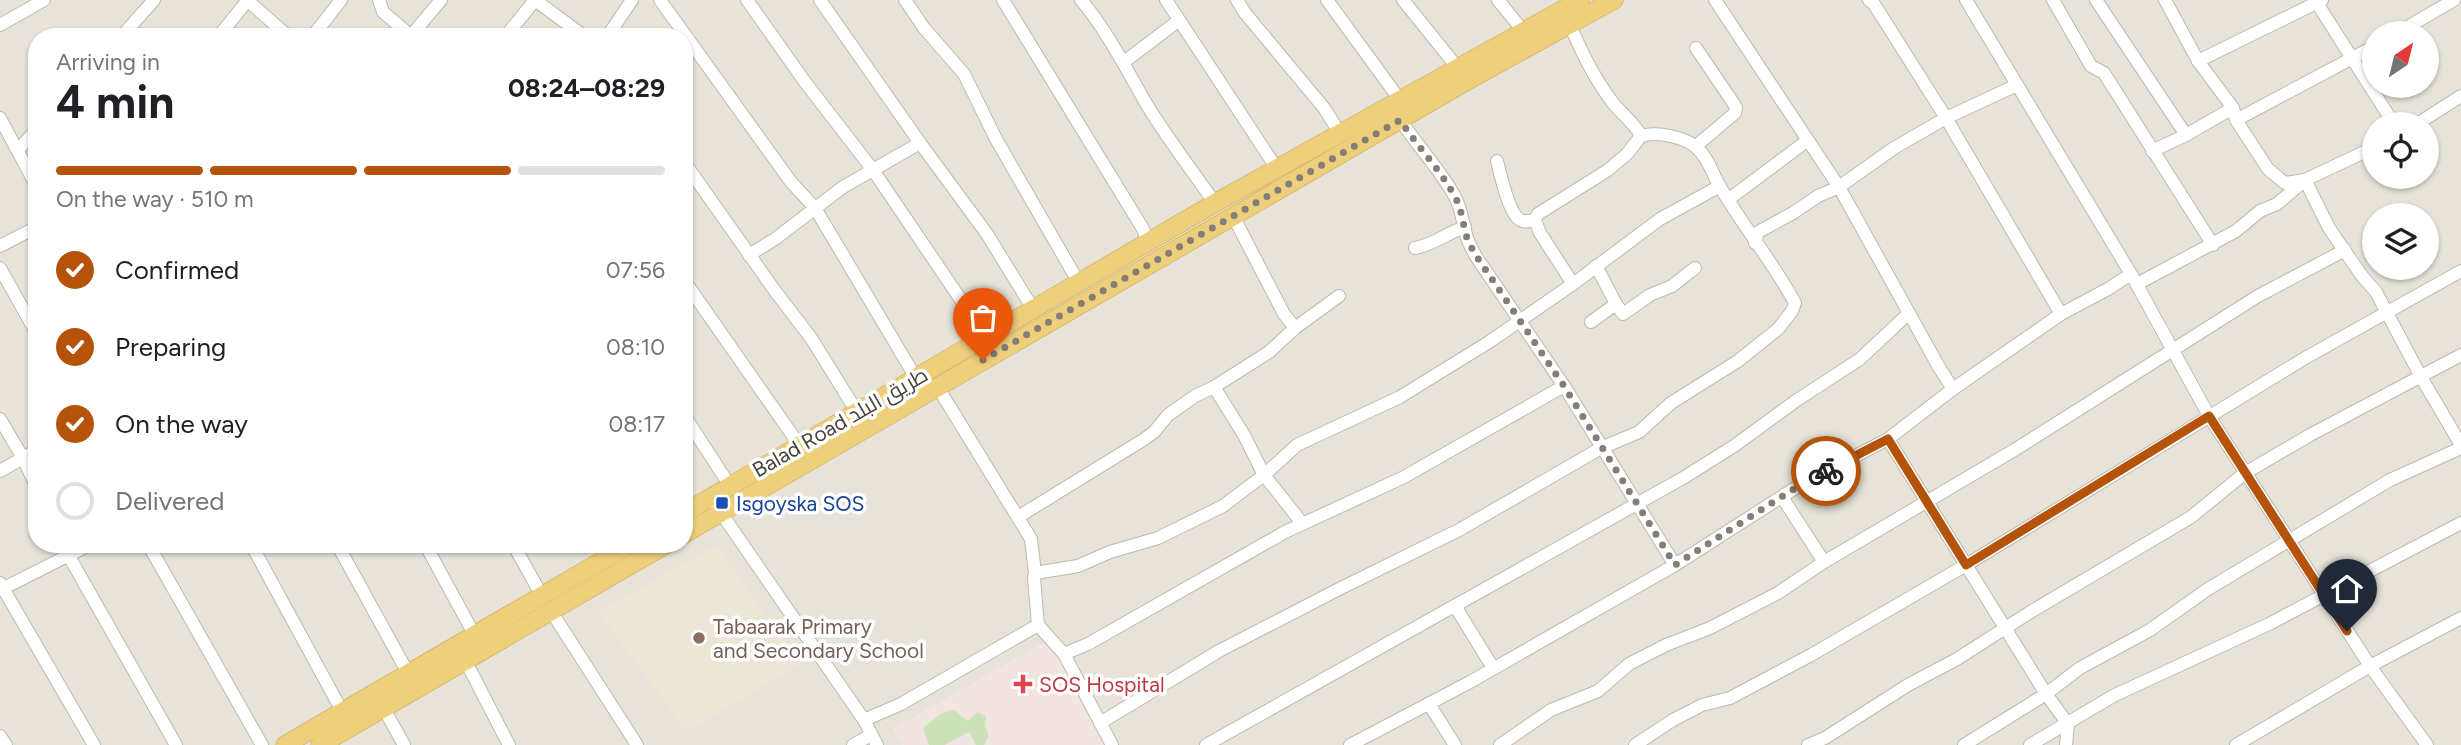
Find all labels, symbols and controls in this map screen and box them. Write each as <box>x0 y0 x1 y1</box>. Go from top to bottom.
north arrow <box>2362 21 2440 98</box>
map controls <box>2362 21 2439 280</box>
text: Arriving in <box>56 48 160 76</box>
text: 08:24–08:29 <box>508 72 665 104</box>
text: 4 min <box>56 74 174 130</box>
button: locate <box>2362 112 2439 189</box>
text: On the way · 510 m <box>56 185 253 213</box>
button: layers <box>2362 203 2439 280</box>
icon: check <box>56 251 94 289</box>
text: Confirmed <box>115 254 239 286</box>
text: 07:56 <box>606 256 665 284</box>
pin <box>953 288 1013 360</box>
icon: bag <box>964 299 1002 337</box>
icon: check <box>56 328 94 366</box>
text: Preparing <box>115 331 226 363</box>
text: 08:10 <box>606 333 665 361</box>
street label: Balad Road طريق البلد <box>748 362 933 483</box>
icon: check <box>56 405 94 443</box>
text: On the way <box>115 408 248 440</box>
text: 08:17 <box>608 410 665 438</box>
courier <box>1791 436 1861 506</box>
icon: bike <box>1807 452 1845 490</box>
text: Delivered <box>115 485 224 517</box>
place label: Isgoyska SOS <box>736 491 864 516</box>
marker: Isgoyska SOS <box>714 495 730 511</box>
pin <box>2317 559 2377 631</box>
icon: home <box>2328 570 2366 608</box>
place label: Tabaarak Primary and Secondary School <box>713 614 924 663</box>
marker: Tabaarak Primary and Secondary School <box>691 630 707 646</box>
place label: SOS Hospital <box>1039 672 1165 697</box>
marker: SOS Hospital <box>1013 674 1033 694</box>

